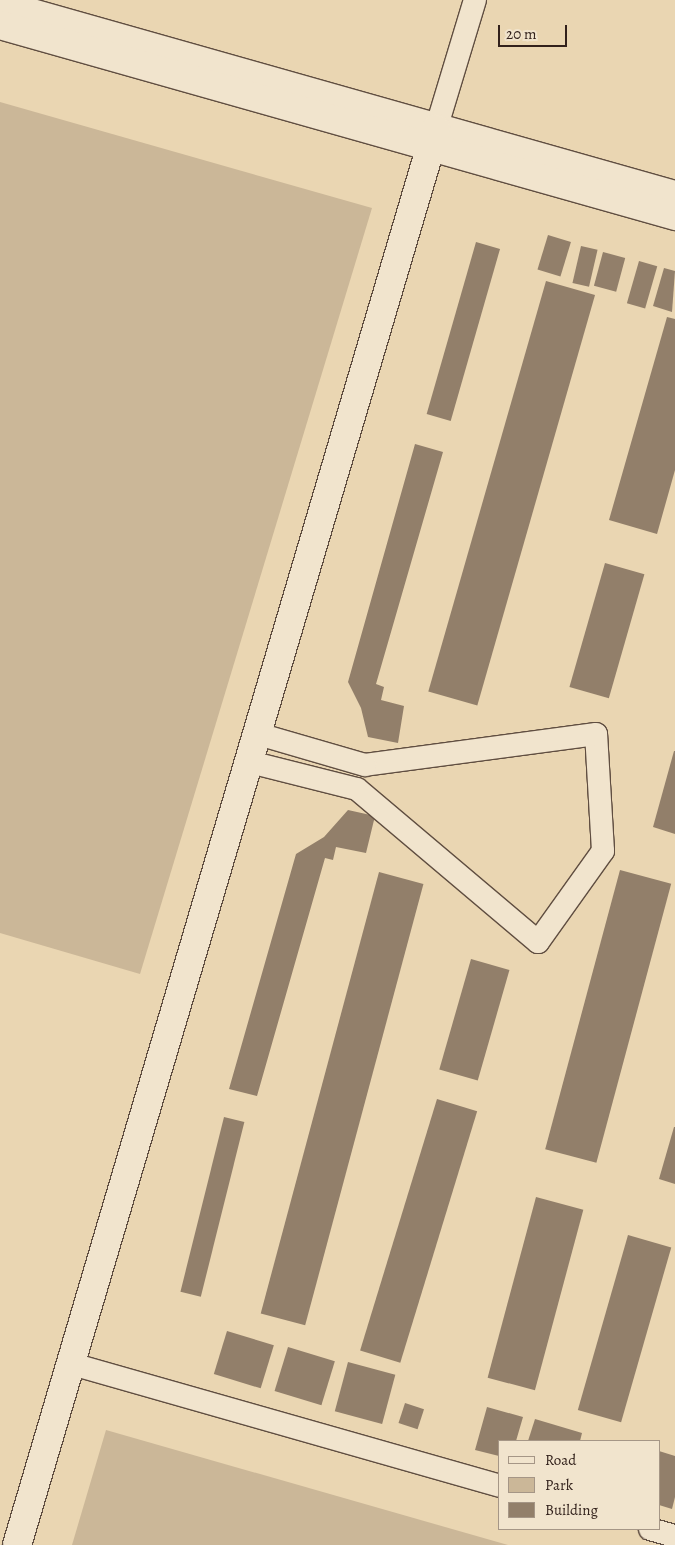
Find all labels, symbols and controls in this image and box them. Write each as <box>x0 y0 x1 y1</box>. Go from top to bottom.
scale bar <box>500 15 569 47</box>
text: 20 m <box>506 24 537 44</box>
legend <box>498 1440 660 1530</box>
text: Road <box>545 1450 576 1470</box>
text: Park <box>545 1475 573 1495</box>
text: Building <box>545 1500 598 1520</box>

